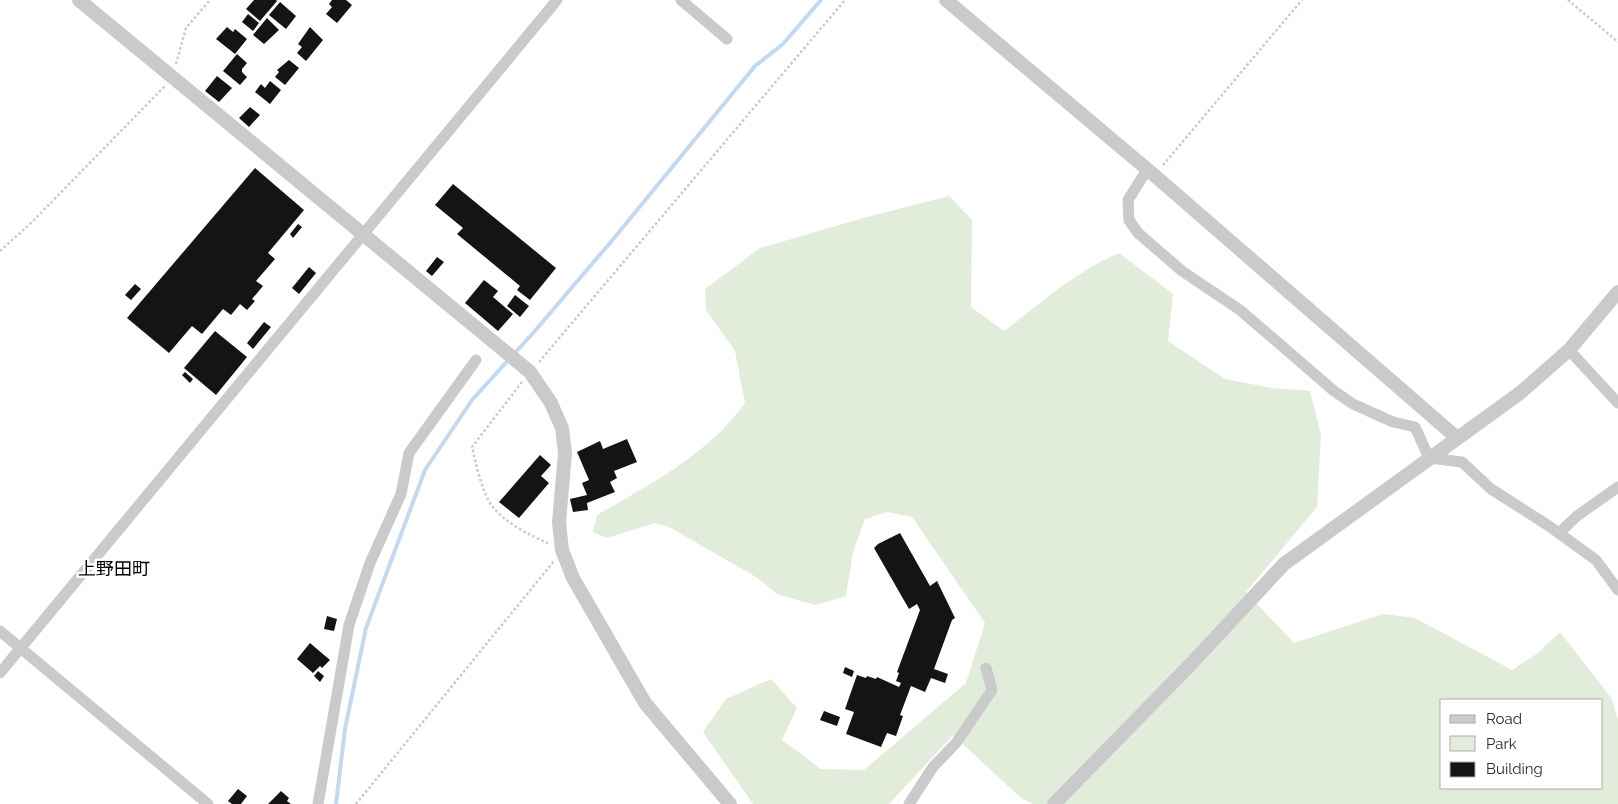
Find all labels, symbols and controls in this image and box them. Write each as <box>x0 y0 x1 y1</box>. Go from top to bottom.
district label: 上野田町 <box>78 558 150 579</box>
legend <box>1440 699 1603 789</box>
text: Road <box>1486 710 1522 728</box>
text: Park <box>1486 735 1517 753</box>
text: Building <box>1486 760 1543 778</box>

